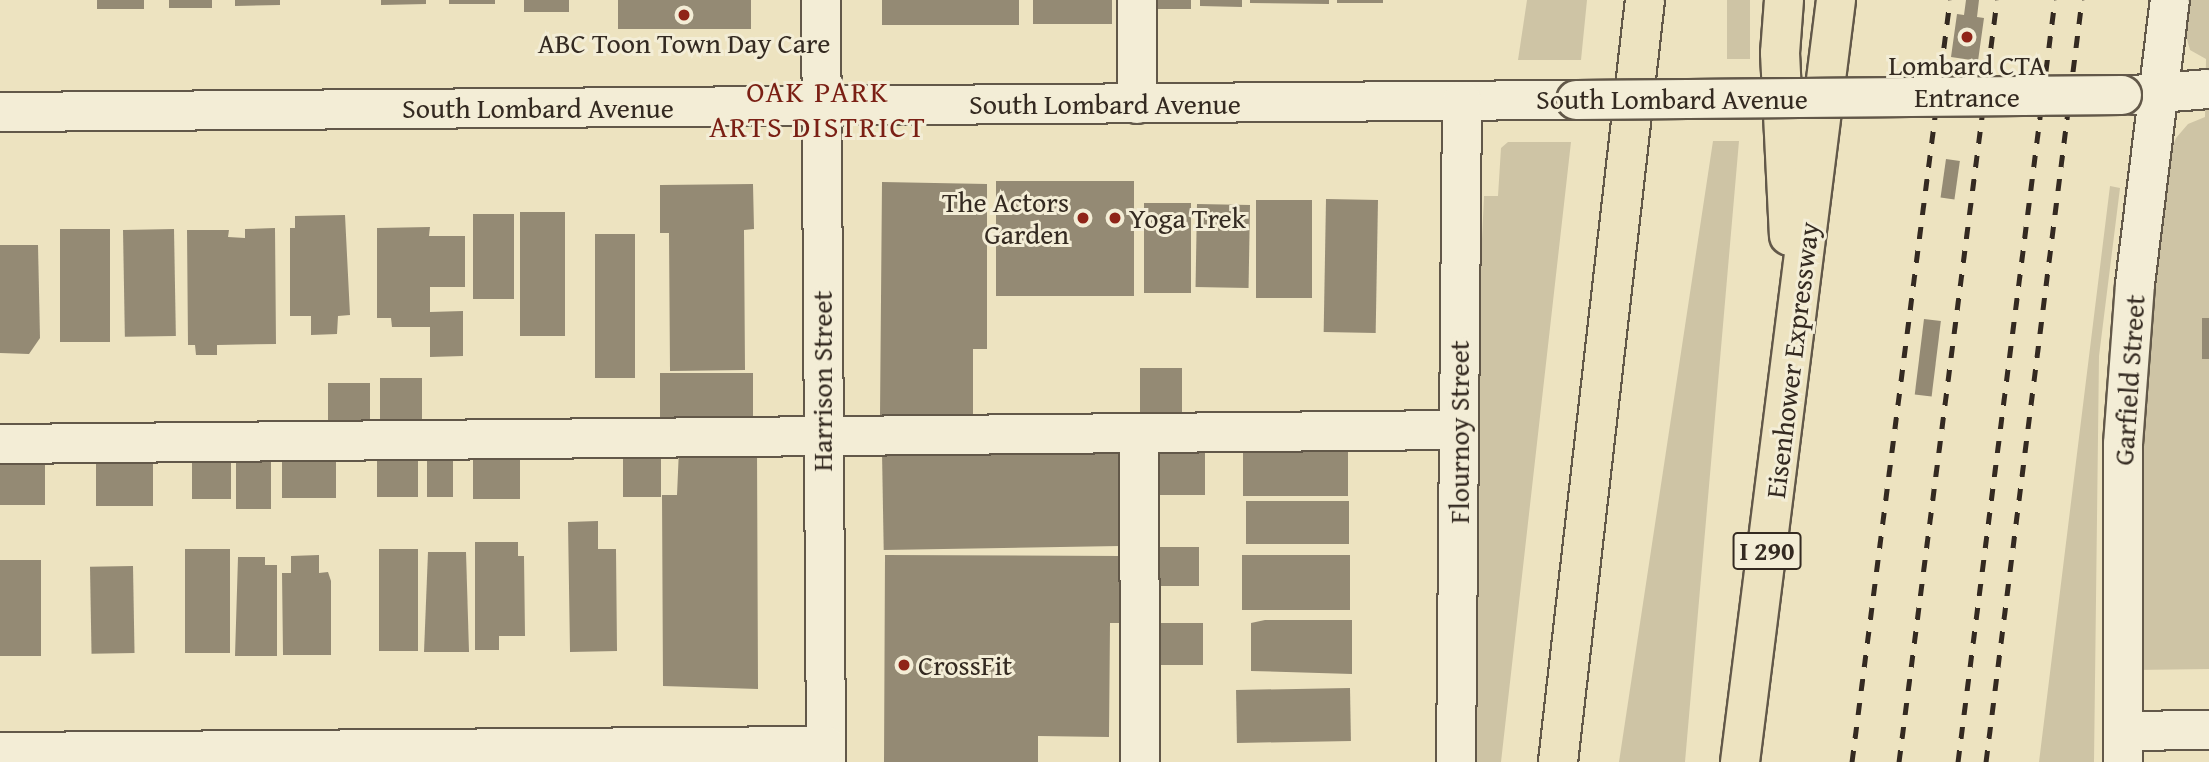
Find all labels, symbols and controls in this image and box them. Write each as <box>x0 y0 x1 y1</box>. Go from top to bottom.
marker: ABC Toon Town Day Care <box>676 7 692 23</box>
place label: ABC Toon Town Day Care <box>538 26 830 60</box>
marker: Lombard CTA Entrance <box>1959 29 1975 45</box>
place label: Lombard CTA Entrance <box>1888 48 2046 114</box>
district label: OAK PARK ARTS DISTRICT <box>711 73 925 144</box>
street label: South Lombard Avenue <box>1536 82 1808 116</box>
street label: South Lombard Avenue <box>969 87 1241 121</box>
street label: South Lombard Avenue <box>402 91 674 125</box>
place label: The Actors Garden <box>942 185 1069 251</box>
place label: Yoga Trek <box>1129 201 1246 235</box>
marker: The Actors Garden <box>1075 210 1091 226</box>
marker: Yoga Trek <box>1107 210 1123 226</box>
street label: Eisenhower Expressway <box>1758 220 1826 500</box>
street label: Harrison Street <box>805 291 839 471</box>
street label: Garfield Street <box>2106 294 2152 466</box>
street label: Flournoy Street <box>1442 340 1476 524</box>
road number: I 290 <box>1732 528 1802 573</box>
place label: CrossFit <box>918 648 1012 682</box>
marker: CrossFit <box>896 657 912 673</box>

